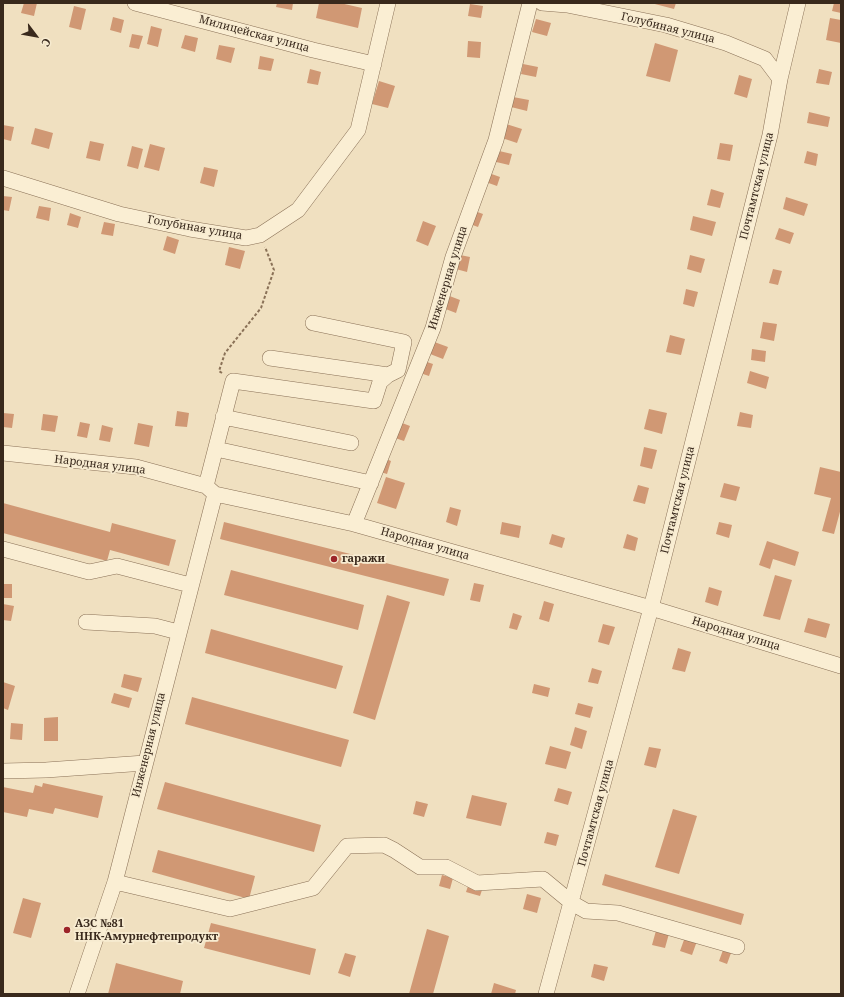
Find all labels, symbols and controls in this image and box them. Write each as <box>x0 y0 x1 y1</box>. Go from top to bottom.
street label: Голубиная улица <box>620 10 716 46</box>
street label: Милицейская улица <box>197 13 311 55</box>
north arrow <box>16 16 56 56</box>
text: С <box>38 36 55 50</box>
street label: Почтамтская улица <box>737 131 777 241</box>
street label: Голубиная улица <box>147 213 243 243</box>
street label: Инженерная улица <box>426 224 470 332</box>
street label: Почтамтская улица <box>658 445 698 555</box>
street label: Народная улица <box>54 453 146 477</box>
street label: Народная улица <box>379 525 471 563</box>
place label: гаражи <box>342 552 385 566</box>
marker: гаражи <box>329 554 339 564</box>
street label: Народная улица <box>690 614 782 654</box>
street label: Инженерная улица <box>130 691 168 799</box>
street label: Почтамтская улица <box>575 758 617 868</box>
place label: АЗС №81 ННК-Амурнефтепродукт <box>75 917 218 943</box>
marker: АЗС №81 ННК-Амурнефтепродукт <box>62 925 72 935</box>

